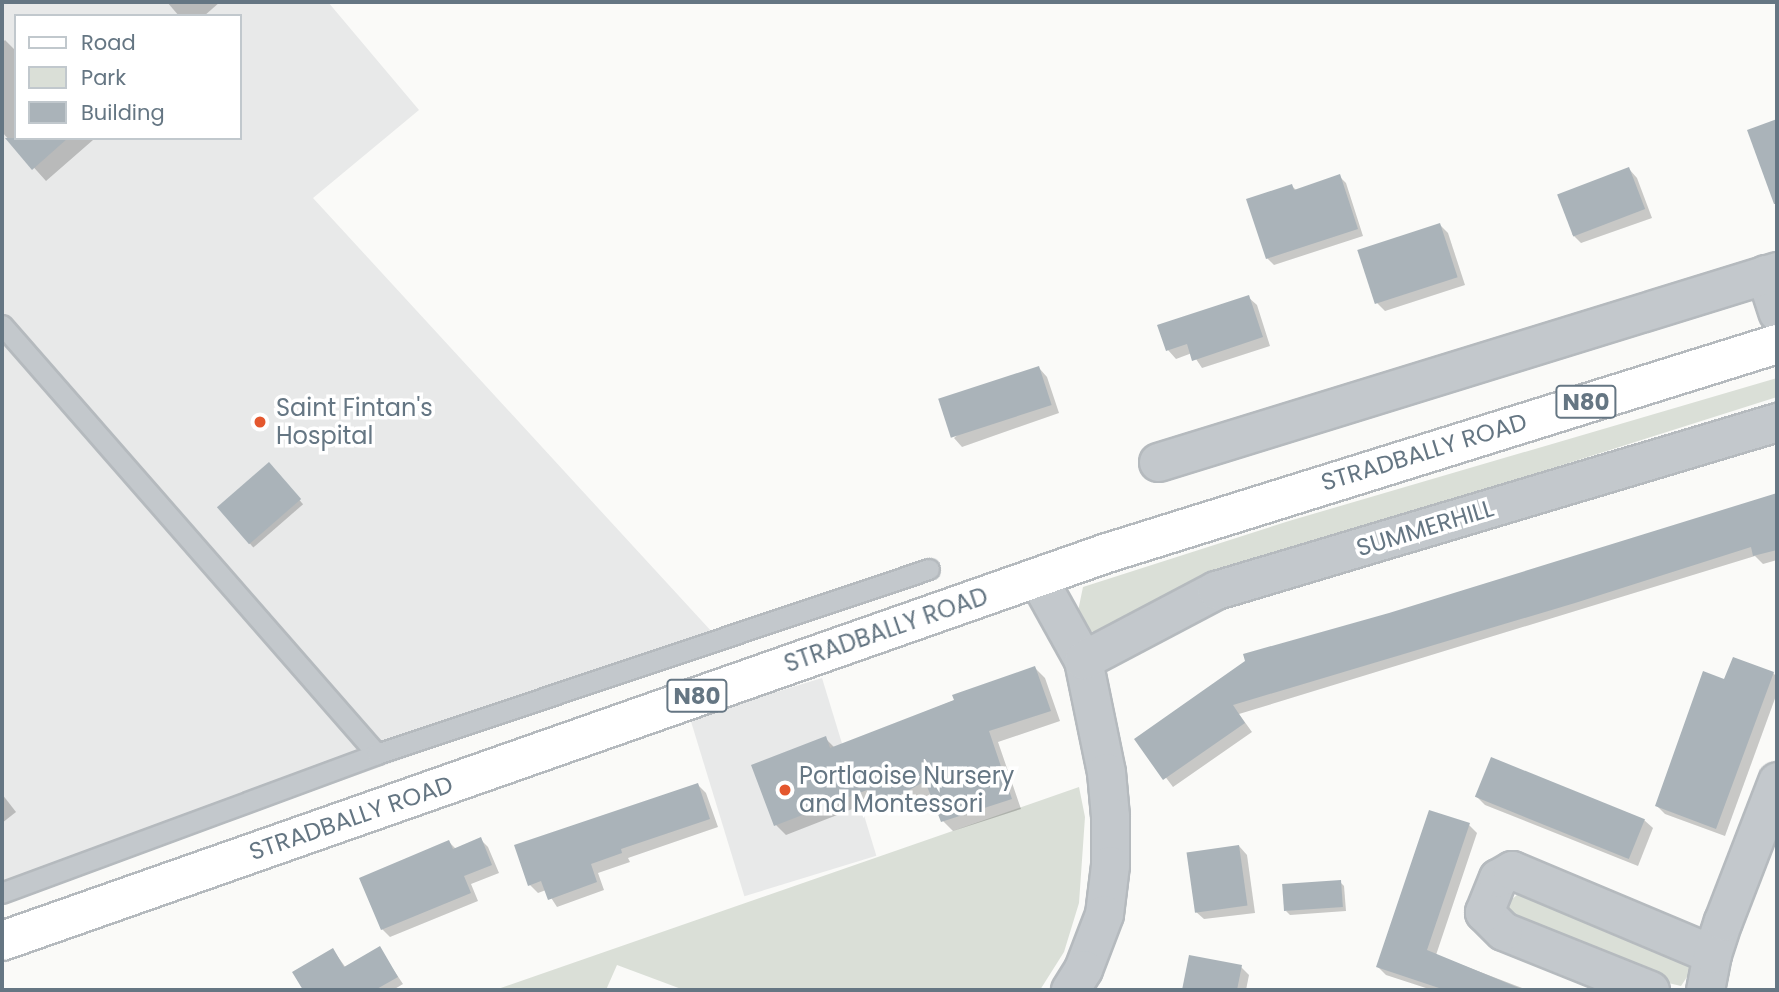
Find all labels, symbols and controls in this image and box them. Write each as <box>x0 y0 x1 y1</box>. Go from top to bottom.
legend <box>14 14 242 140</box>
text: Road <box>81 28 136 57</box>
text: Park <box>81 63 126 92</box>
text: Building <box>81 98 165 127</box>
road number: N80 <box>1554 382 1618 422</box>
place label: Saint Fintan's Hospital <box>276 394 433 450</box>
street label: STRADBALLY ROAD <box>1318 407 1530 497</box>
marker: Saint Fintan's Hospital <box>250 412 270 432</box>
street label: SUMMERHILL <box>1353 494 1497 562</box>
street label: STRADBALLY ROAD <box>780 582 992 678</box>
road number: N80 <box>666 676 728 716</box>
place label: Portlaoise Nursery and Montessori <box>799 762 1014 818</box>
street label: STRADBALLY ROAD <box>245 770 457 866</box>
marker: Portlaoise Nursery and Montessori <box>777 782 793 798</box>

